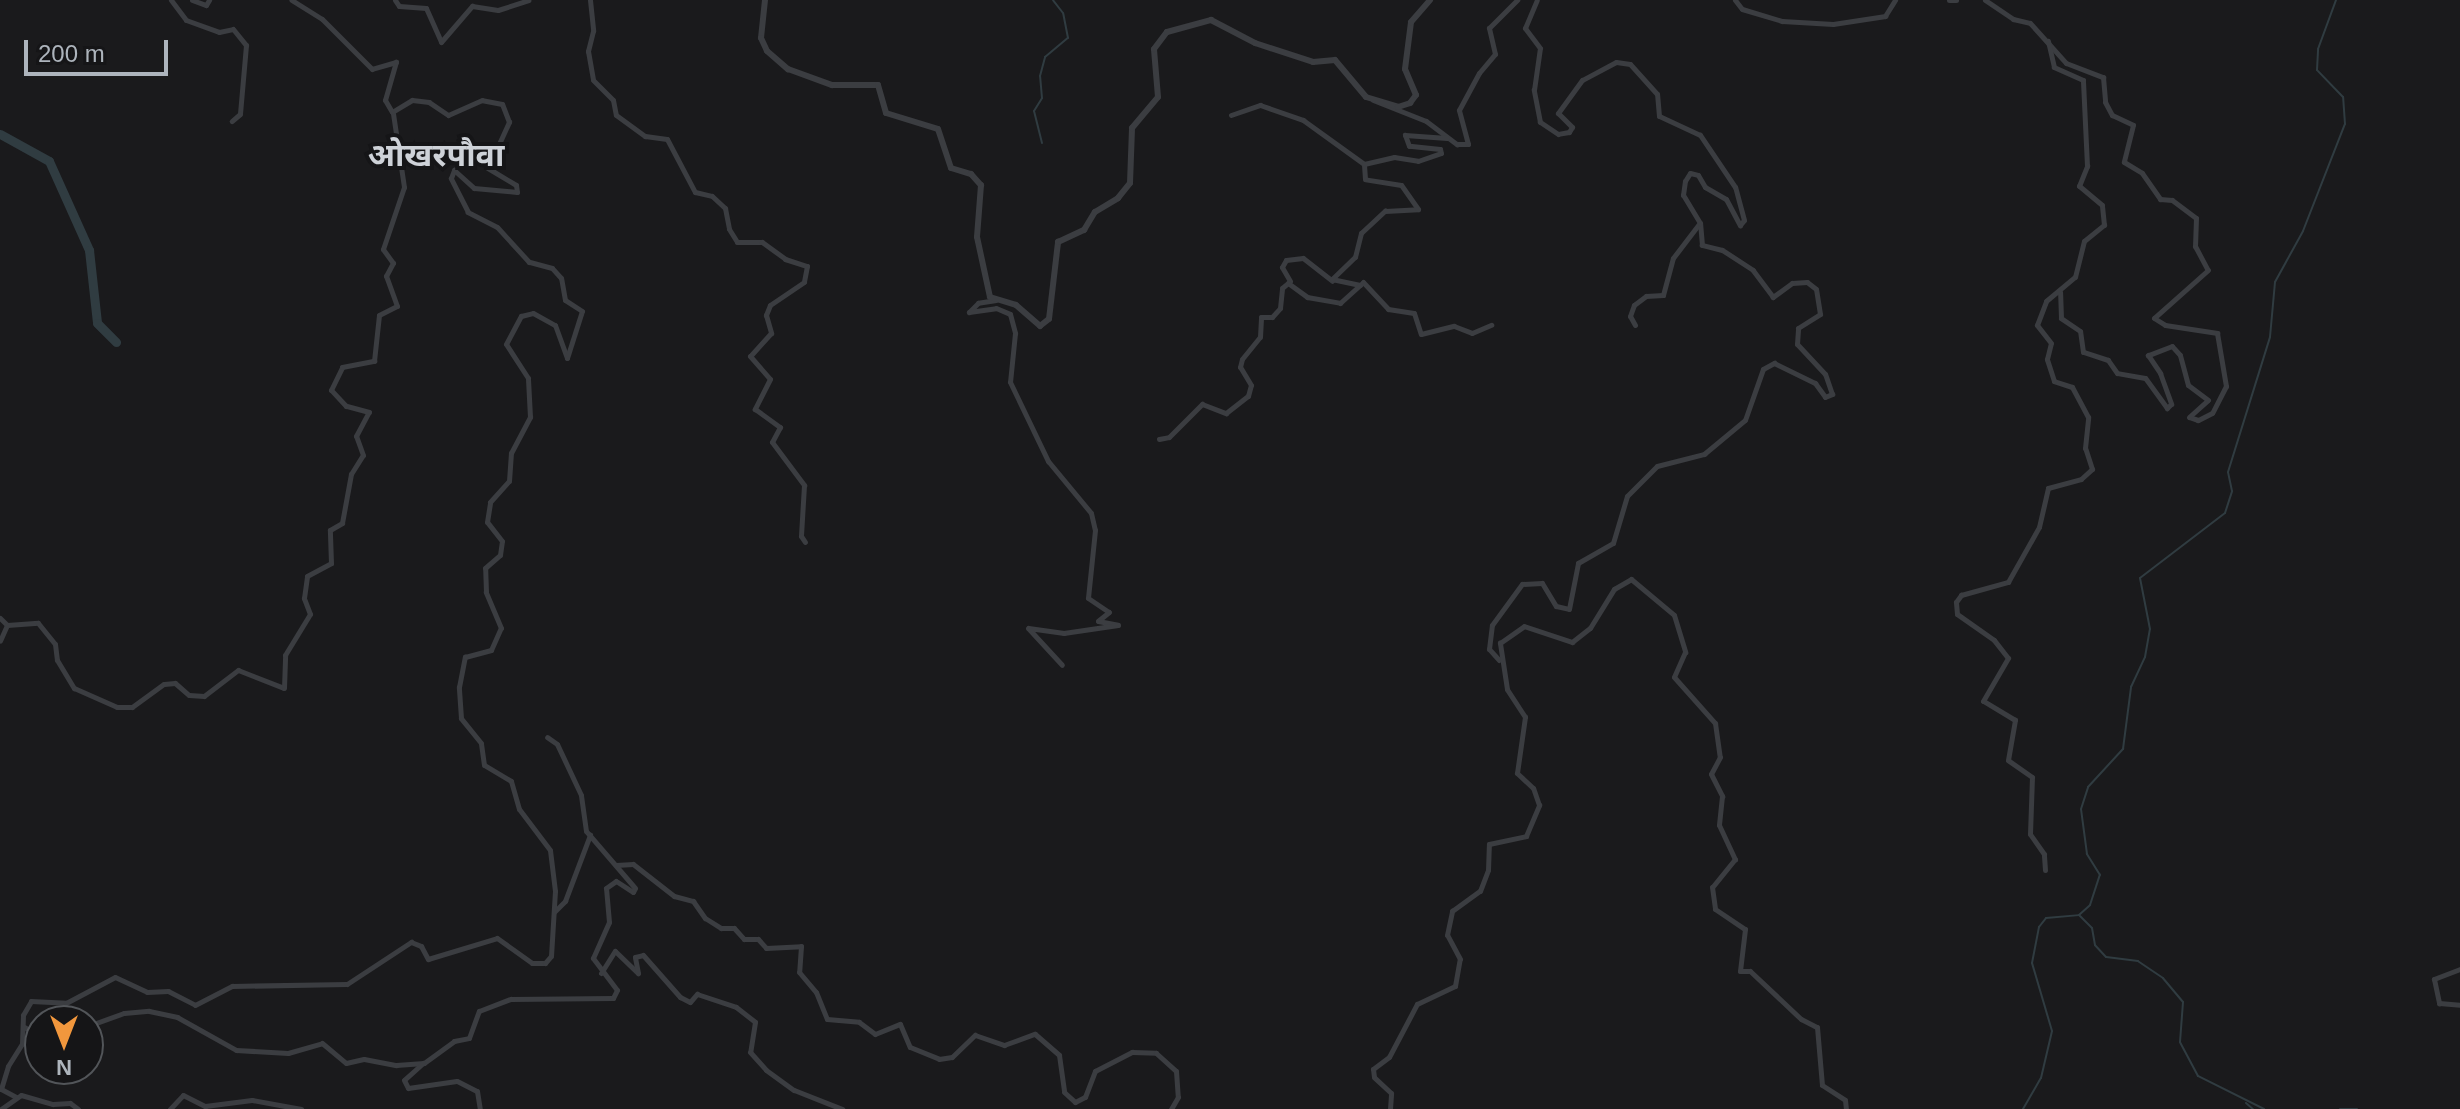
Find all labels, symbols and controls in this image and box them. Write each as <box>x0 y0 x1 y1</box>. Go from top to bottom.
scale bar <box>28 24 172 74</box>
text: 200 m <box>38 40 105 67</box>
district label: ओखरपौवा <box>368 136 504 174</box>
north arrow <box>24 1005 104 1085</box>
text: N <box>56 1055 72 1080</box>

